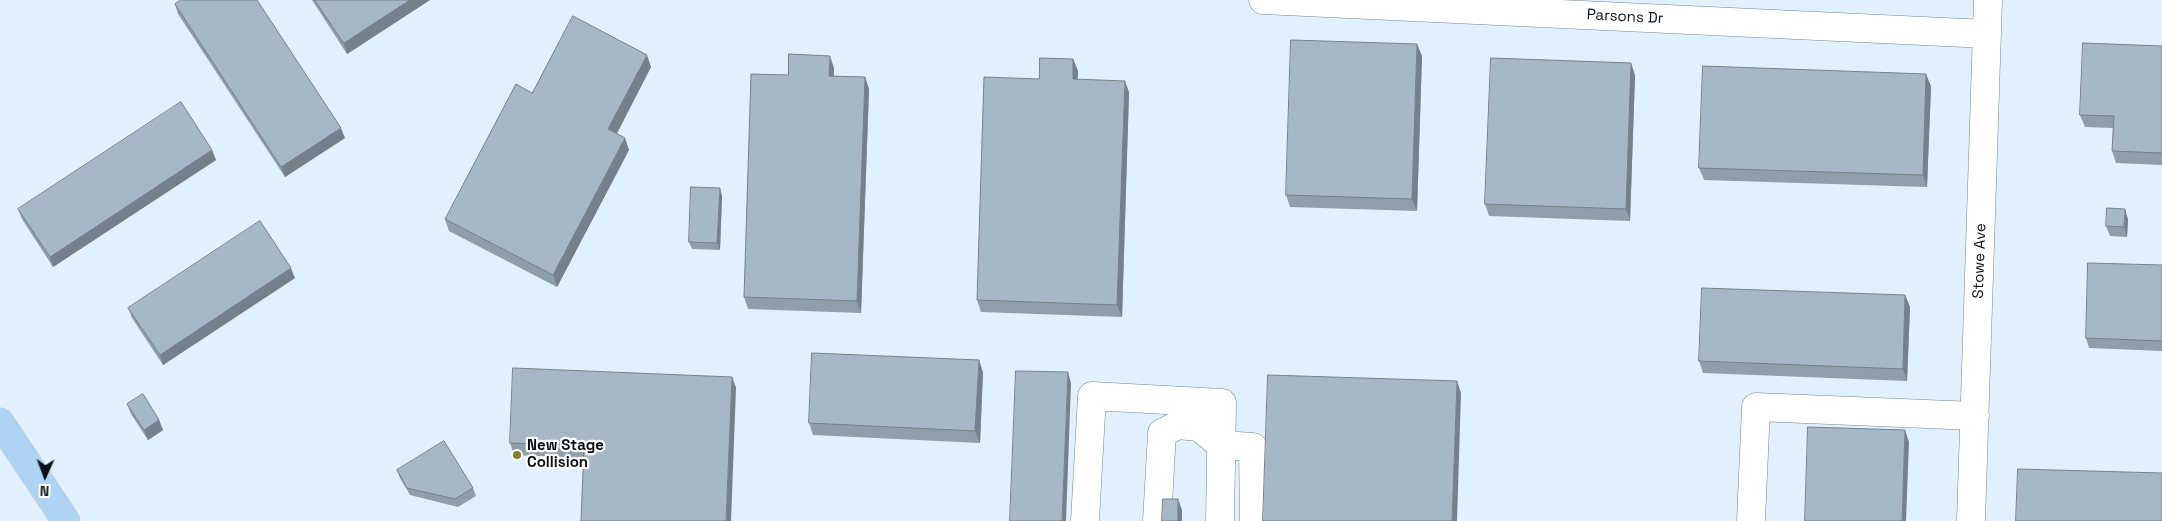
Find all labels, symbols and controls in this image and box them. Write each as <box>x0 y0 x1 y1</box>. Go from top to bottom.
street label: Parsons Dr <box>1586 6 1664 28</box>
street label: Stowe Ave <box>1970 223 1990 299</box>
place label: New Stage Collision <box>527 437 604 472</box>
marker: New Stage Collision <box>511 449 523 461</box>
north arrow <box>20 451 70 501</box>
text: N <box>39 482 49 500</box>

